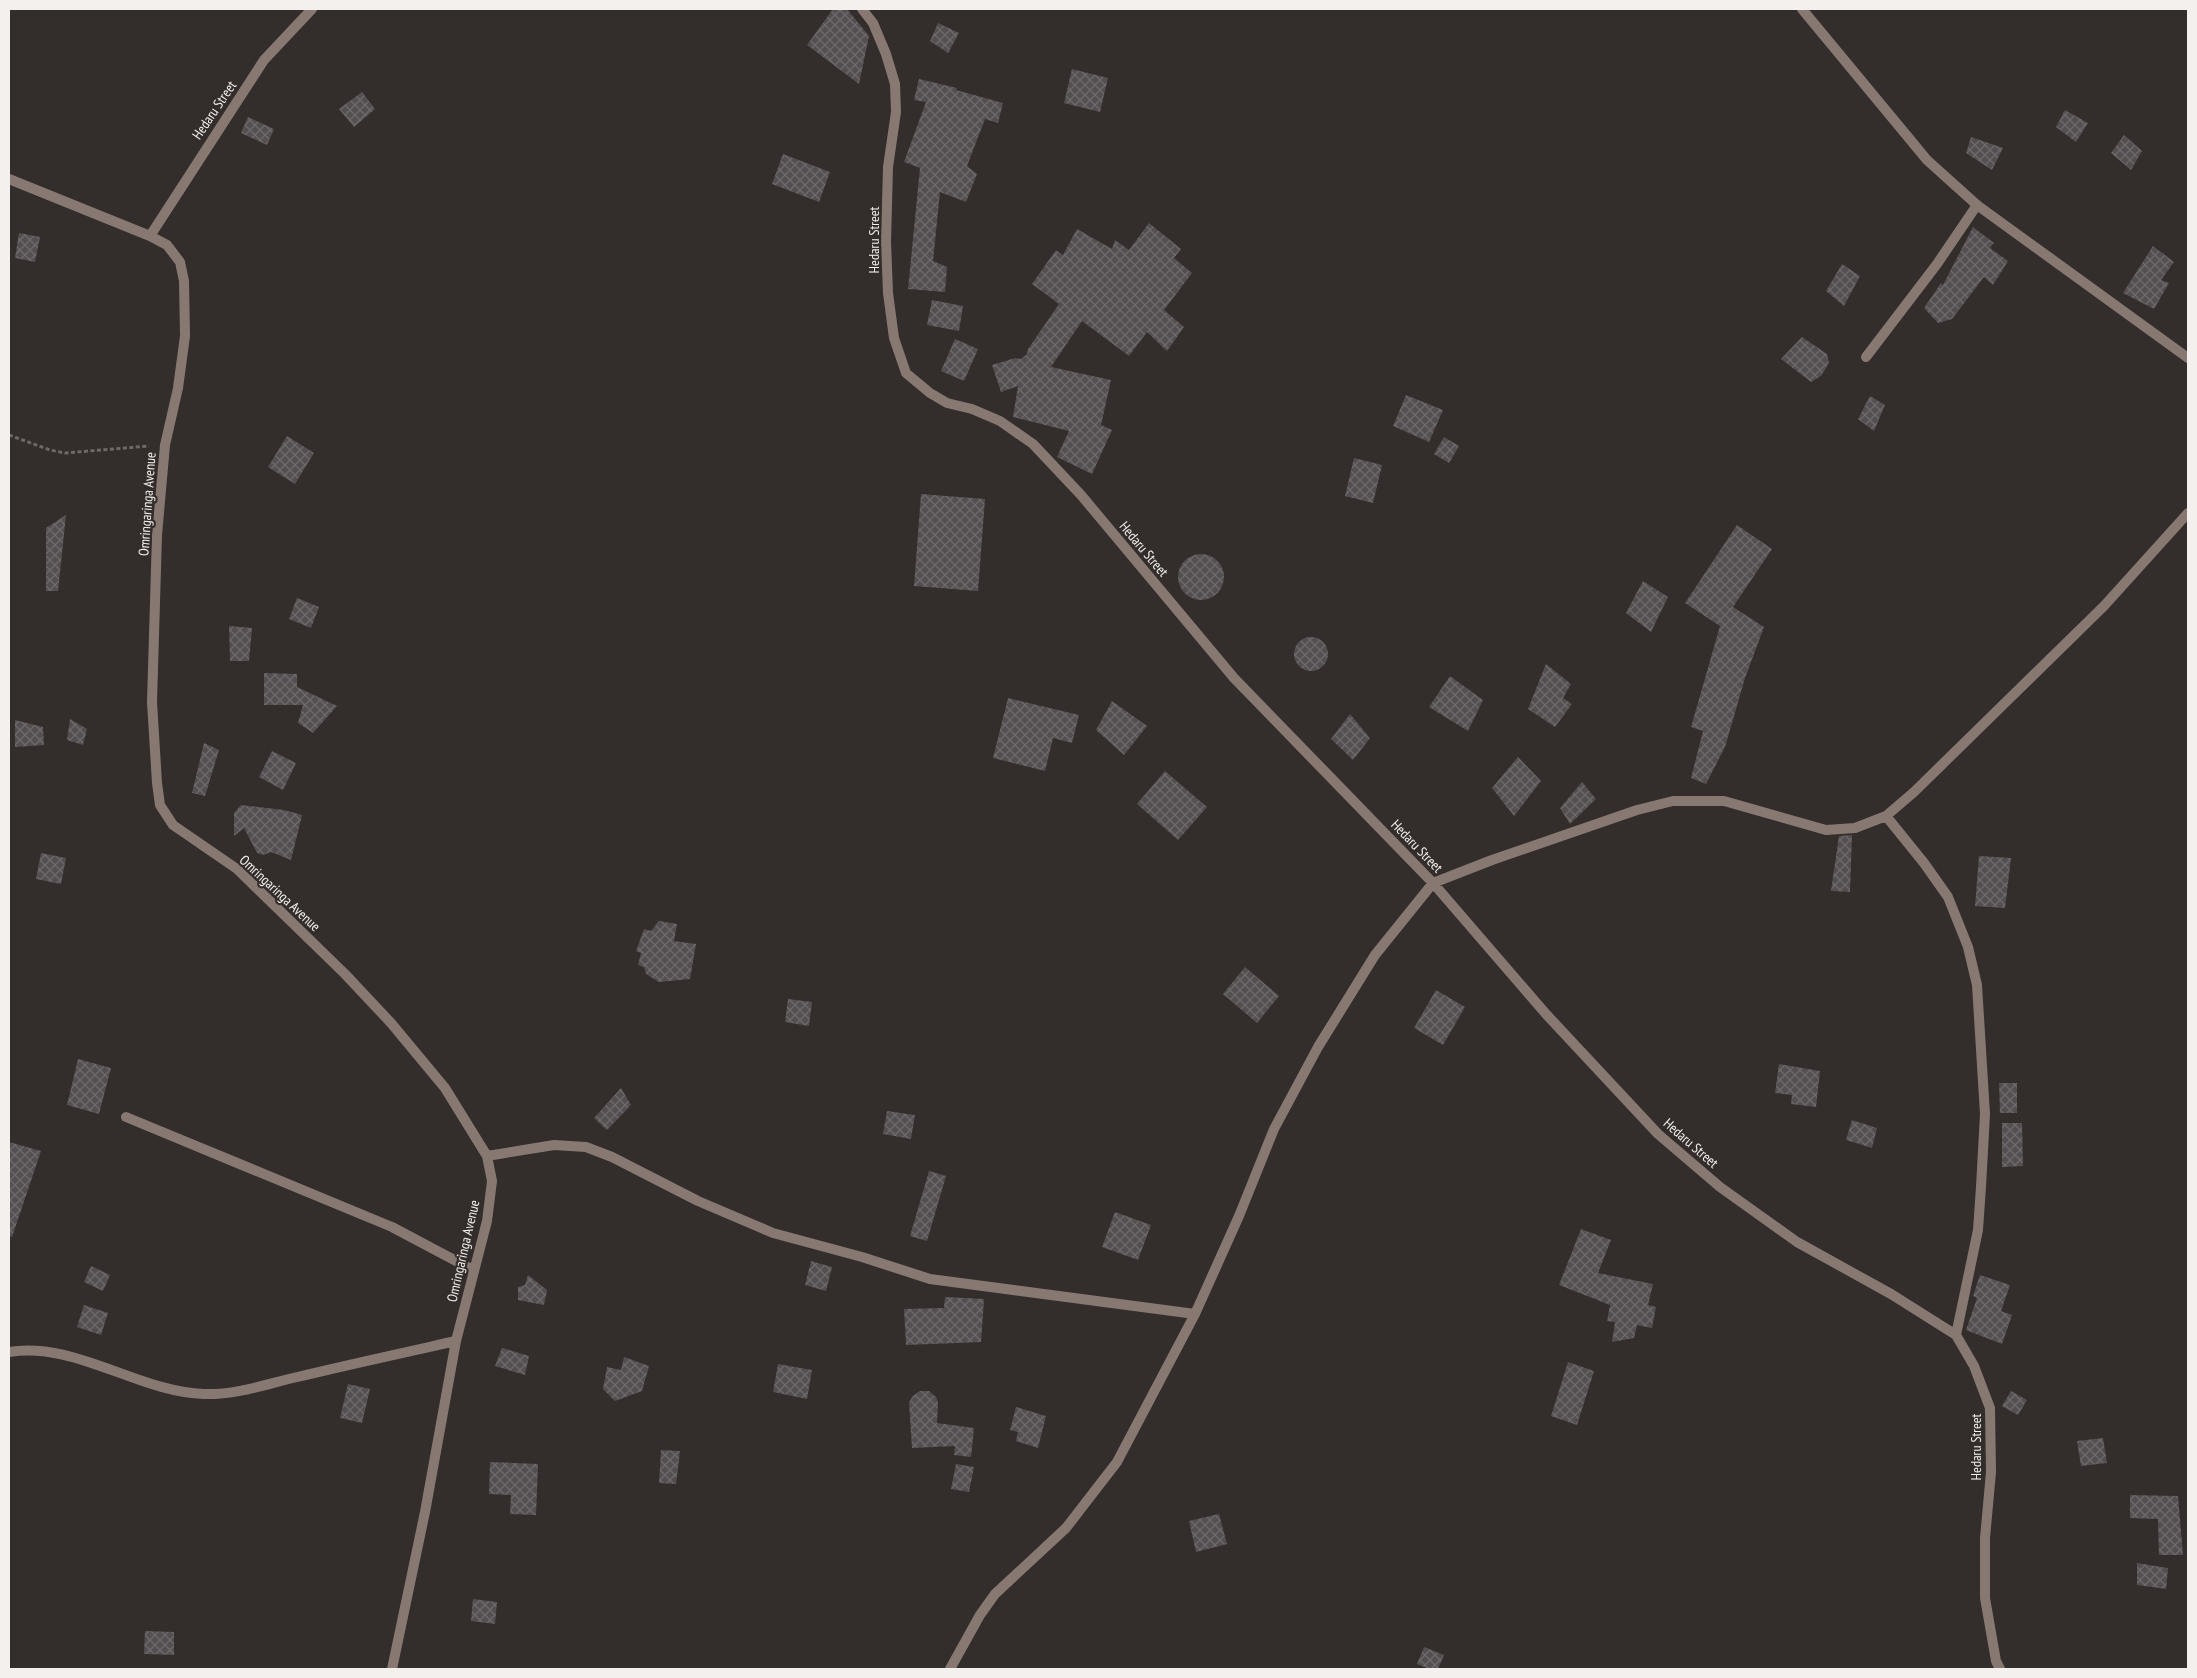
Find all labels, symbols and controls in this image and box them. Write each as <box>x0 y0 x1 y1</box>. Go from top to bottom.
street label: Hedaru Street <box>188 77 240 143</box>
street label: Hedaru Street <box>865 206 883 273</box>
street label: Omringaringa Avenue <box>134 451 160 557</box>
street label: Hedaru Street <box>1116 518 1172 580</box>
street label: Hedaru Street <box>1387 816 1447 876</box>
street label: Omringaringa Avenue <box>236 851 324 935</box>
street label: Hedaru Street <box>1660 1114 1722 1172</box>
street label: Omringaringa Avenue <box>443 1198 484 1304</box>
street label: Hedaru Street <box>1967 1413 1985 1480</box>

